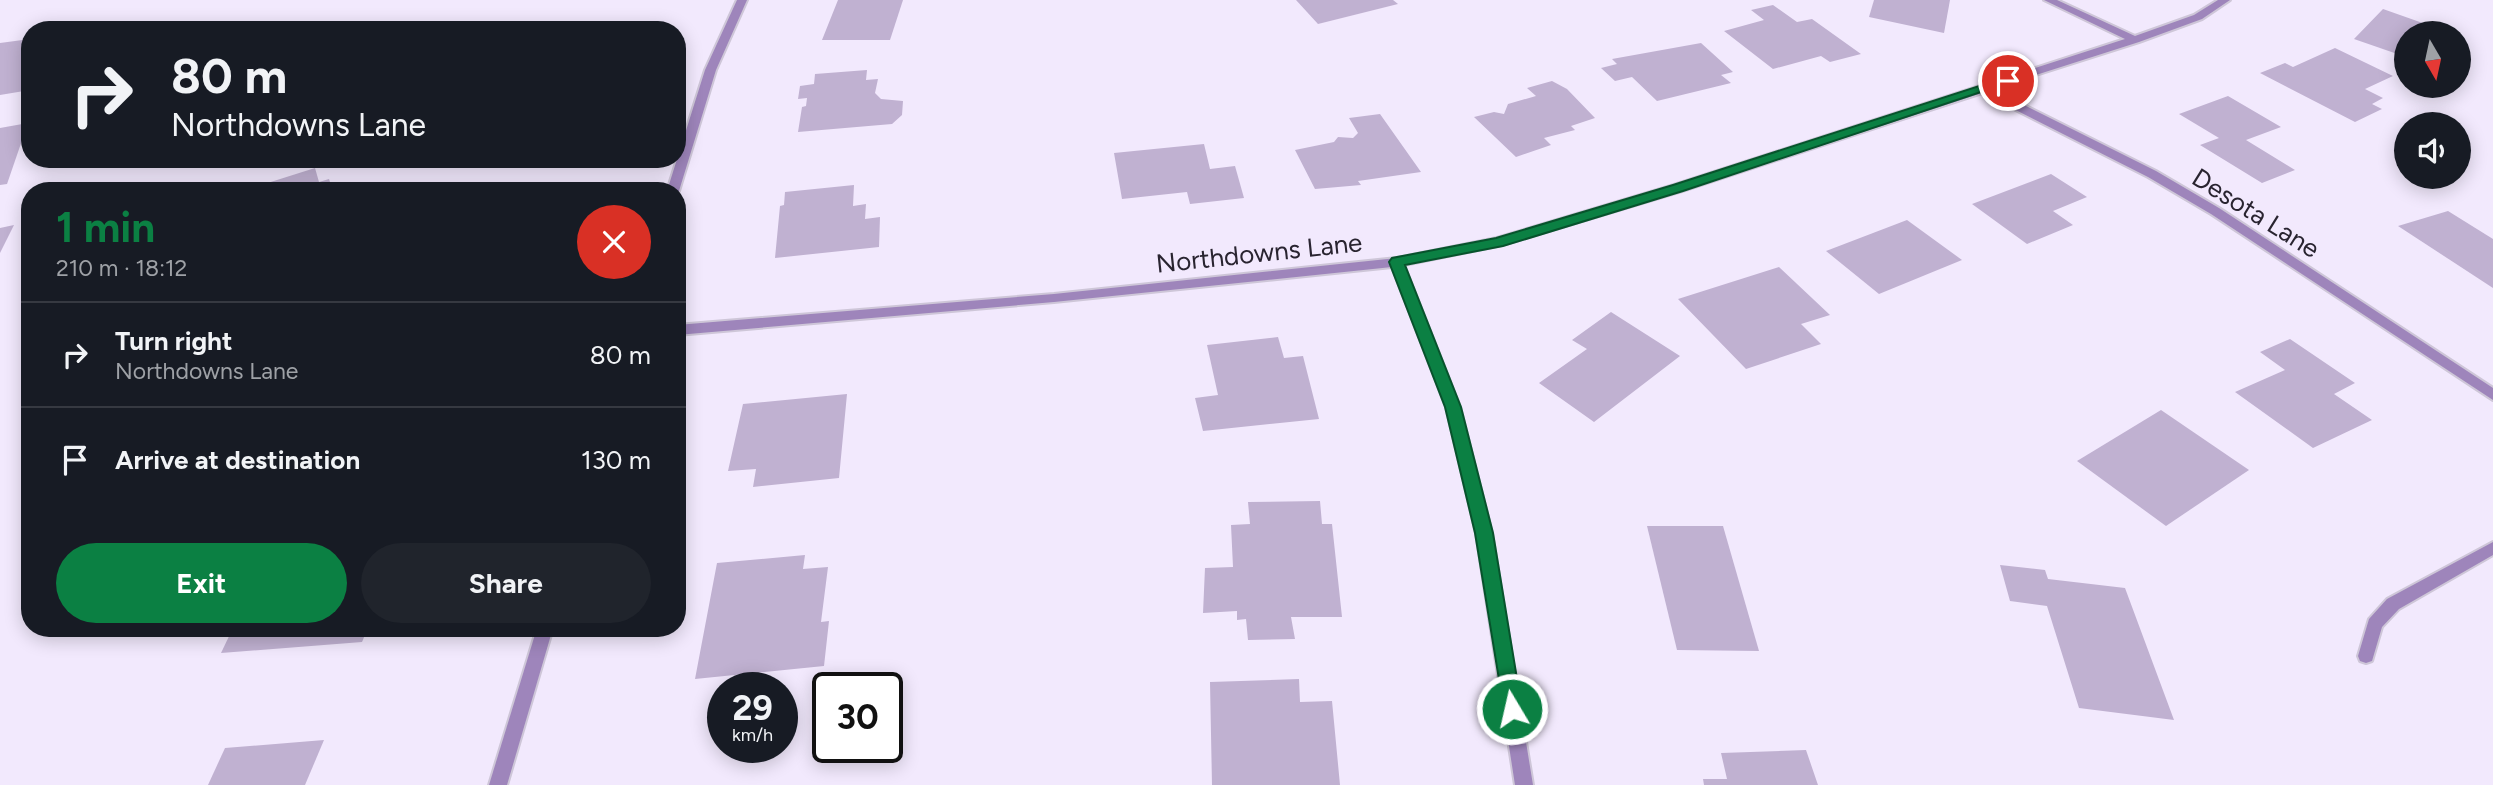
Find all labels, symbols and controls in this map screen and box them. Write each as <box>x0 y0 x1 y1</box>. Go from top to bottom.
north arrow <box>2394 21 2471 98</box>
map controls <box>2394 21 2471 189</box>
text: 80 m <box>171 46 287 105</box>
icon: right <box>56 49 147 140</box>
pin <box>1978 51 2038 111</box>
icon: arrive <box>1989 62 2027 100</box>
text: Northdowns Lane <box>171 106 426 144</box>
button: sound <box>2394 112 2471 189</box>
street label: Desota Lane <box>2186 161 2326 265</box>
text: 1 min <box>56 202 155 253</box>
button: close <box>577 205 651 279</box>
street label: Northdowns Lane <box>1154 226 1364 280</box>
text: 210 m · 18:12 <box>56 254 187 282</box>
text: Turn right <box>115 325 232 357</box>
icon: right <box>56 336 94 374</box>
text: 80 m <box>590 339 651 371</box>
text: Northdowns Lane <box>115 357 298 385</box>
icon: arrive <box>56 441 94 479</box>
text: Arrive at destination <box>115 444 360 476</box>
text: 130 m <box>581 444 651 476</box>
button: Exit <box>56 543 347 623</box>
button: Share <box>361 543 651 623</box>
speed limit sign: 30 <box>812 672 903 763</box>
position arrow <box>1475 672 1549 746</box>
text: 29 <box>732 687 773 729</box>
text: km/h <box>732 724 773 746</box>

